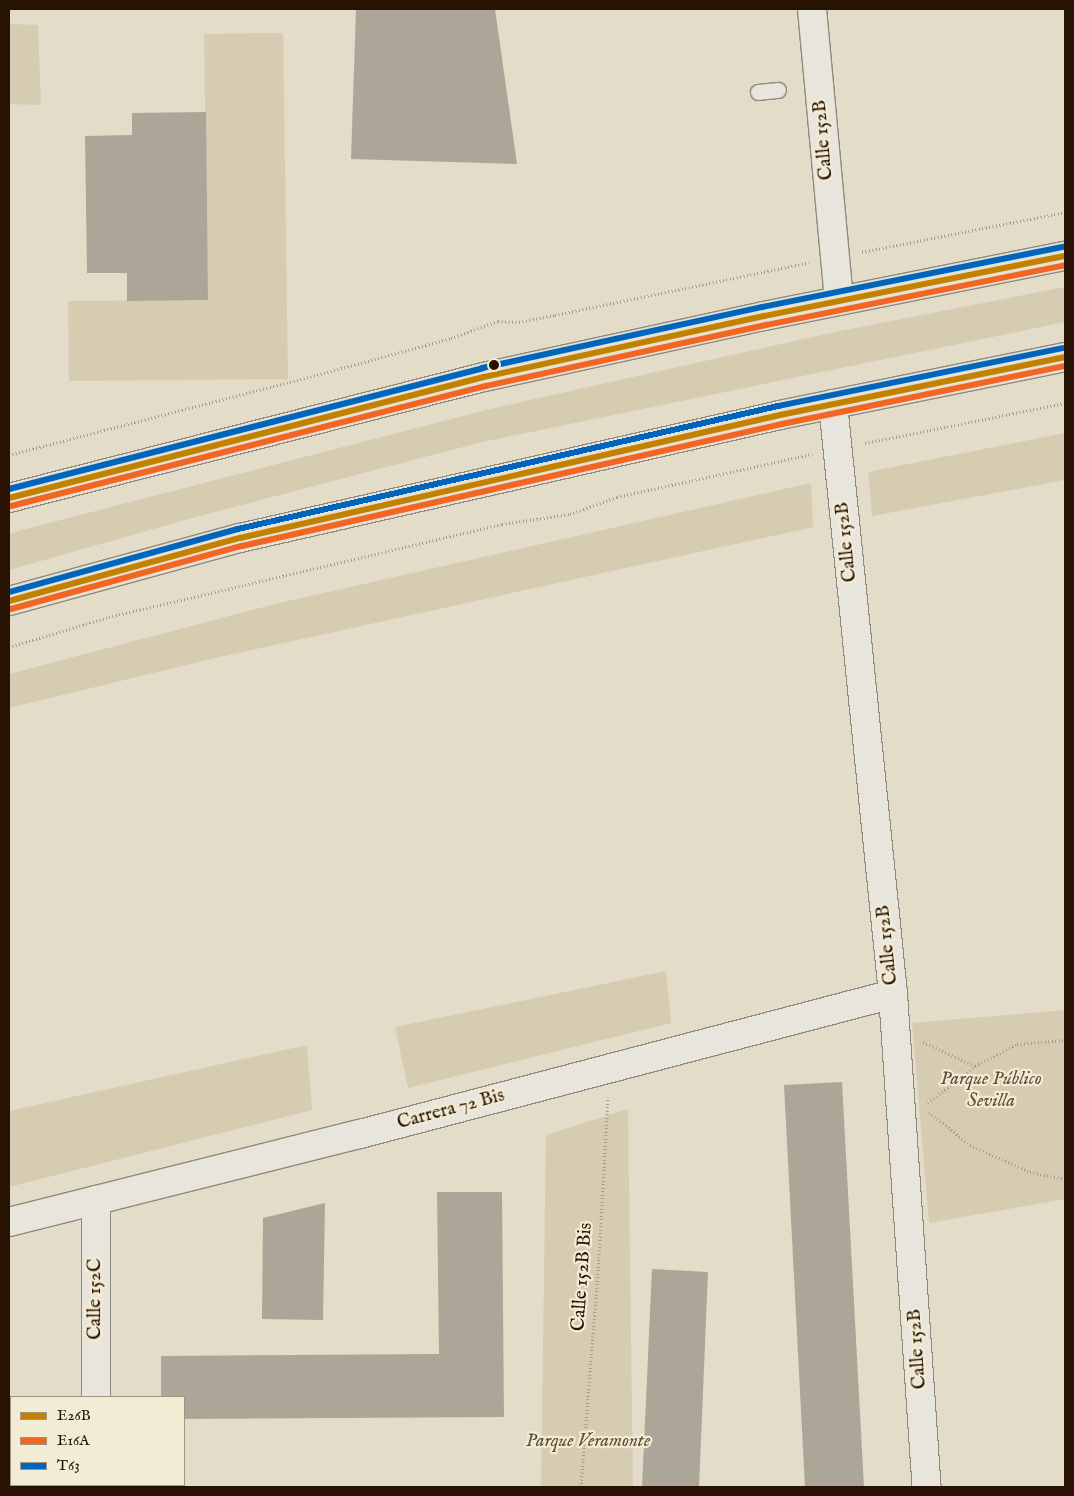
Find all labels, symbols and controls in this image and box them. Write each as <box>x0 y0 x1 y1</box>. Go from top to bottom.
street label: Calle 152B <box>809 99 839 181</box>
unlabelled marker <box>489 360 499 370</box>
street label: Calle 152B <box>831 501 863 583</box>
street label: Calle 152B <box>872 904 904 986</box>
park label: Parque Público Sevilla <box>940 1069 1042 1113</box>
street label: Carrera 72 Bis <box>395 1085 507 1135</box>
street label: Calle 152B Bis <box>568 1222 598 1332</box>
street label: Calle 152C <box>85 1258 107 1340</box>
street label: Calle 152B <box>904 1308 932 1390</box>
legend <box>10 1396 185 1486</box>
text: E26B <box>57 1406 91 1425</box>
text: E16A <box>57 1431 89 1450</box>
park label: Parque Veramonte <box>526 1431 650 1453</box>
text: T63 <box>57 1456 80 1475</box>

